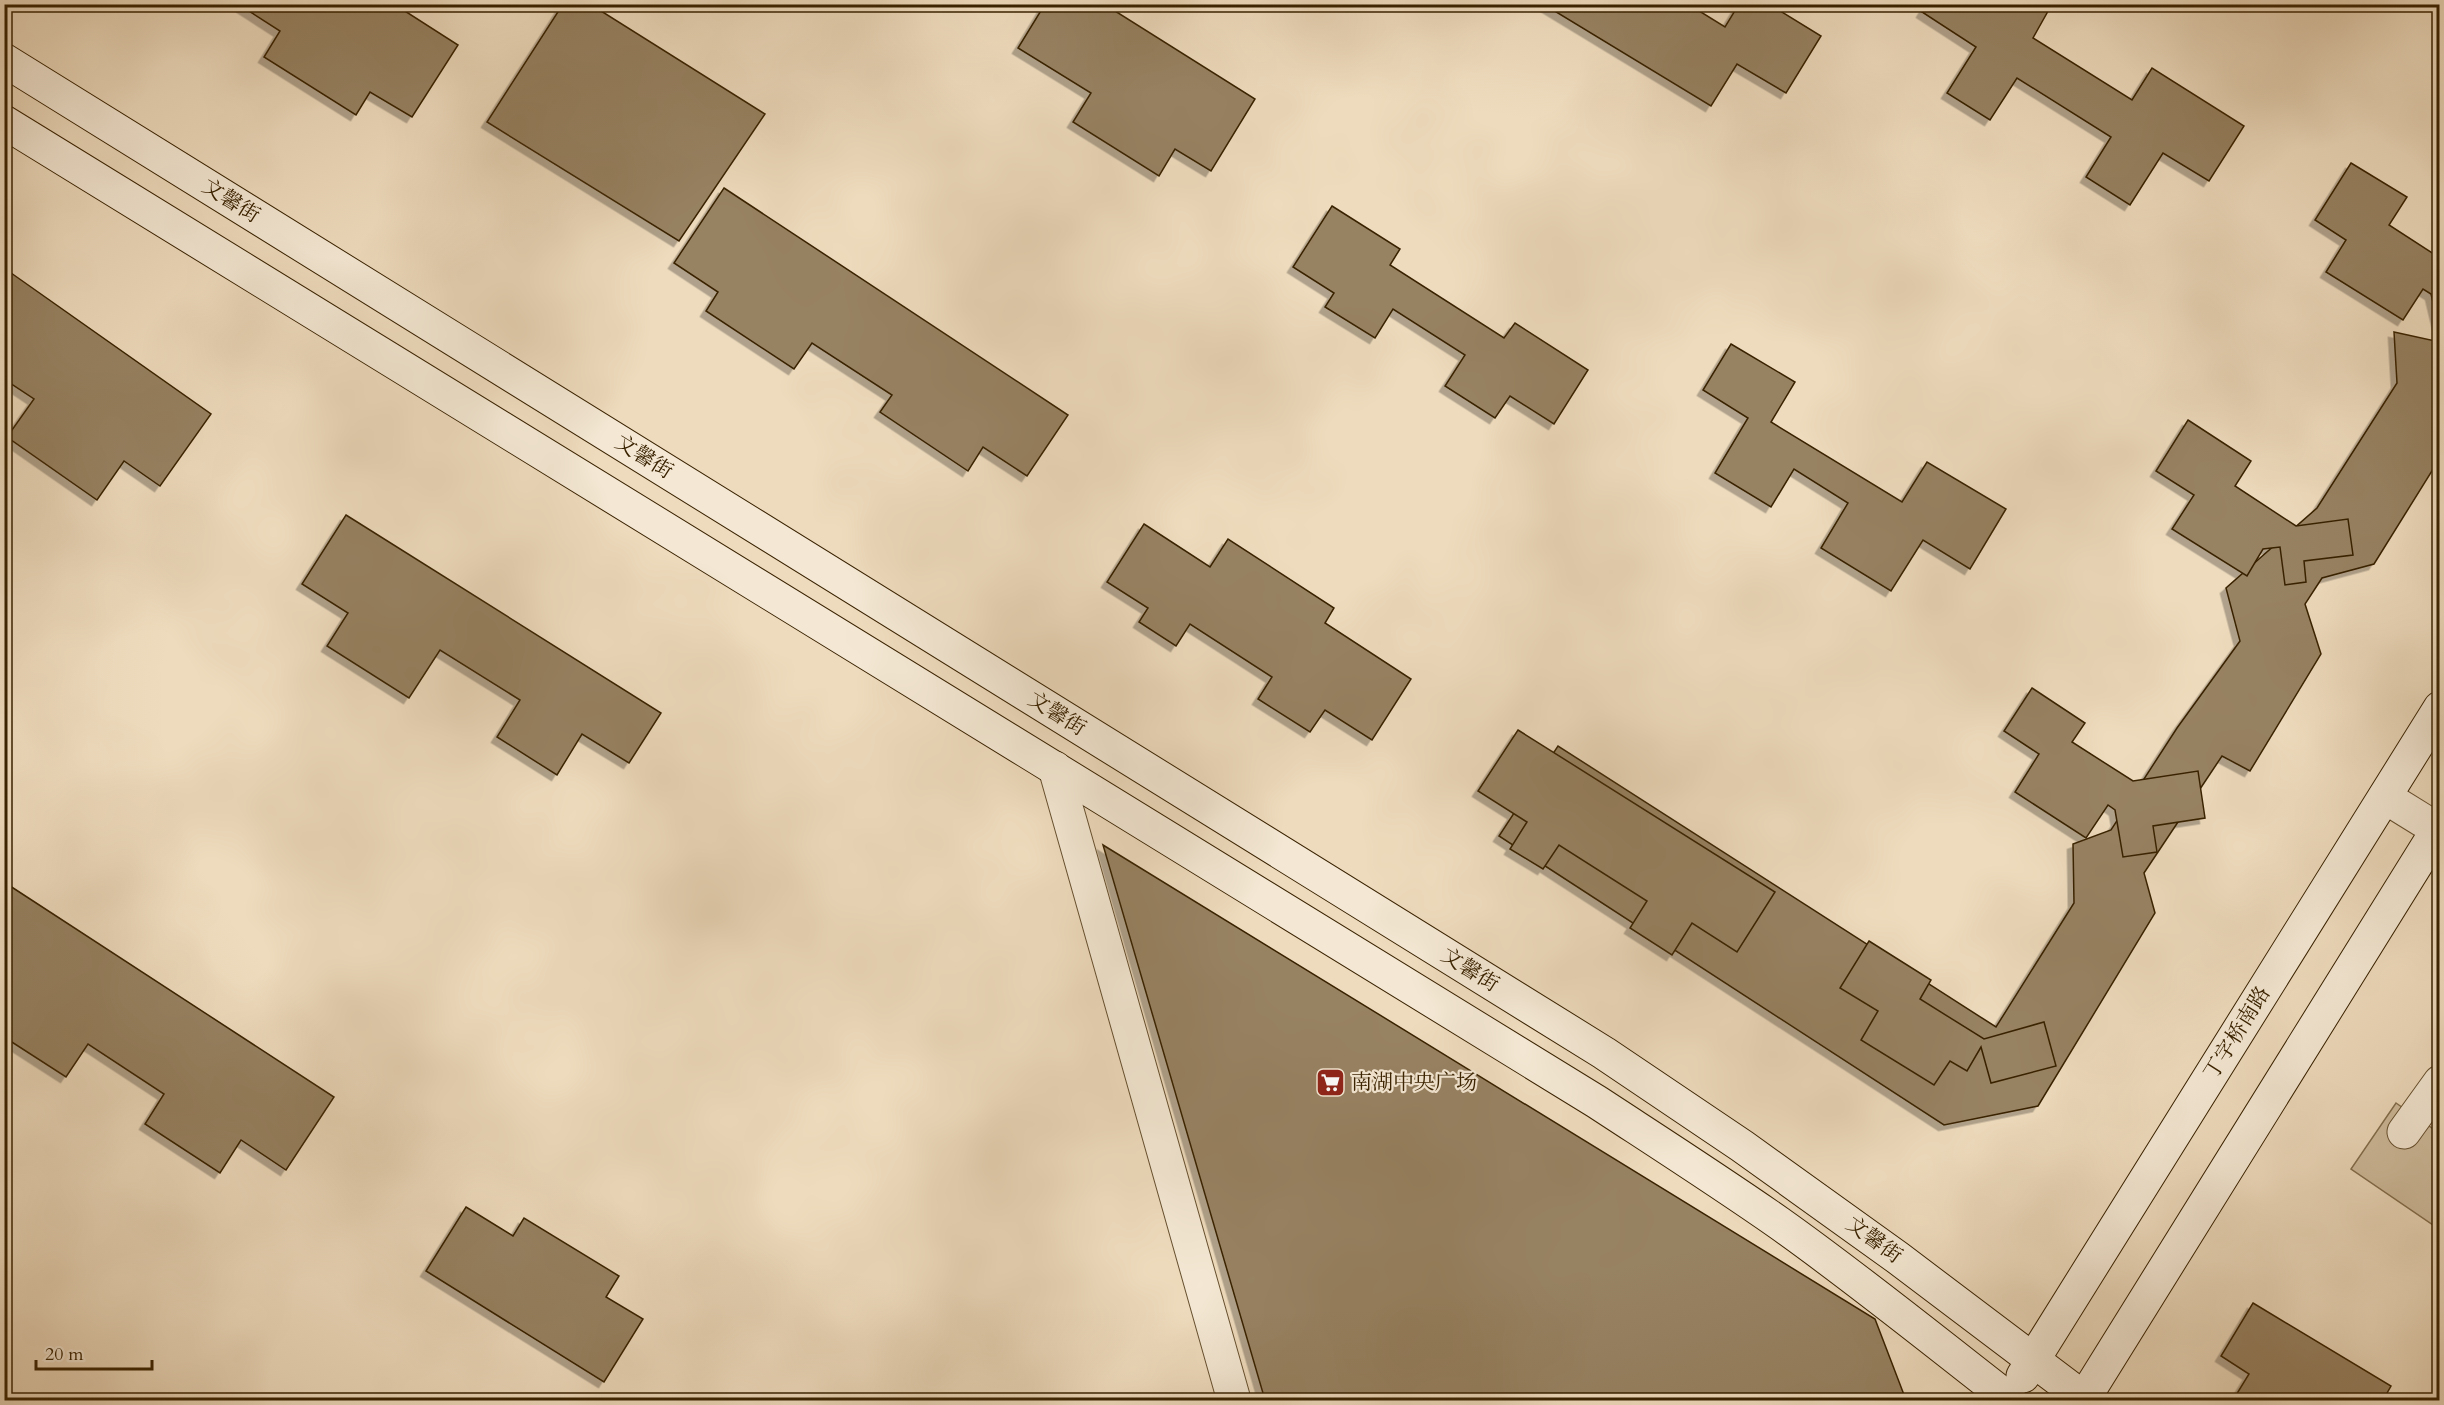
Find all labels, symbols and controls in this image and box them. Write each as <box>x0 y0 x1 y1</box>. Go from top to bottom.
street label: 文馨街 <box>197 172 265 230</box>
street label: 文馨街 <box>610 428 678 486</box>
street label: 文馨街 <box>1023 685 1091 743</box>
street label: 文馨街 <box>1436 941 1504 999</box>
street label: 丁字桥南路 <box>2197 981 2277 1085</box>
supermarket icon: 南湖中央广场 <box>1314 1066 1346 1098</box>
place label: 南湖中央广场 <box>1351 1068 1477 1097</box>
street label: 文馨街 <box>1840 1210 1908 1270</box>
scale bar <box>36 1333 152 1371</box>
text: 20 m <box>45 1342 84 1367</box>

